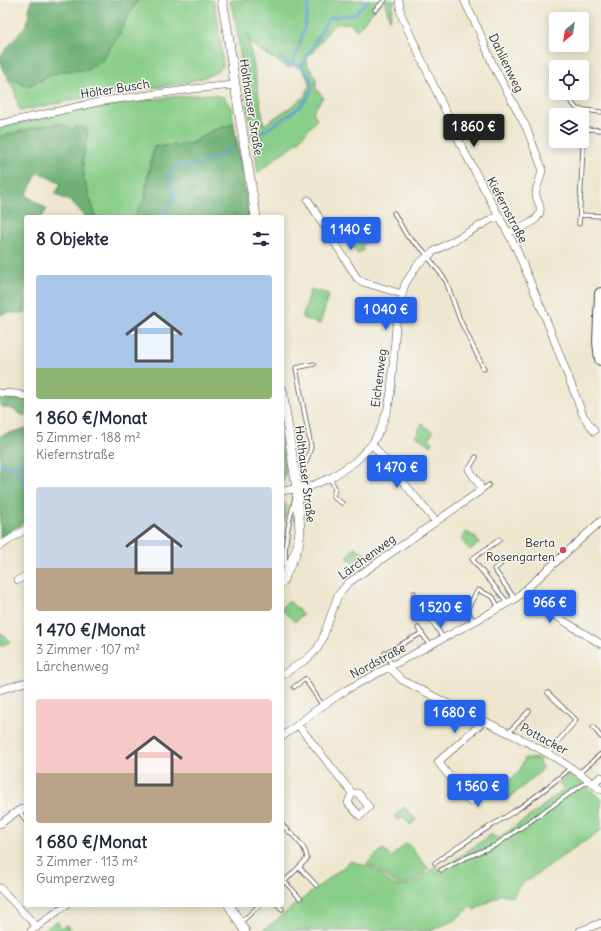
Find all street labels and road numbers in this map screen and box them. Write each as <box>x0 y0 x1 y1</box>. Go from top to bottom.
street label: Dahlienweg <box>486 31 527 95</box>
street label: Holthauser Straße <box>236 58 267 156</box>
street label: Hölter Busch <box>79 76 151 101</box>
street label: Kiefernstraße <box>484 174 531 245</box>
street label: Eichenweg <box>367 348 390 408</box>
street label: Holthauser Straße <box>292 425 319 523</box>
street label: Lärchenweg <box>335 531 398 582</box>
street label: Nordstraße <box>347 640 408 681</box>
street label: Pottacker <box>518 720 571 757</box>

